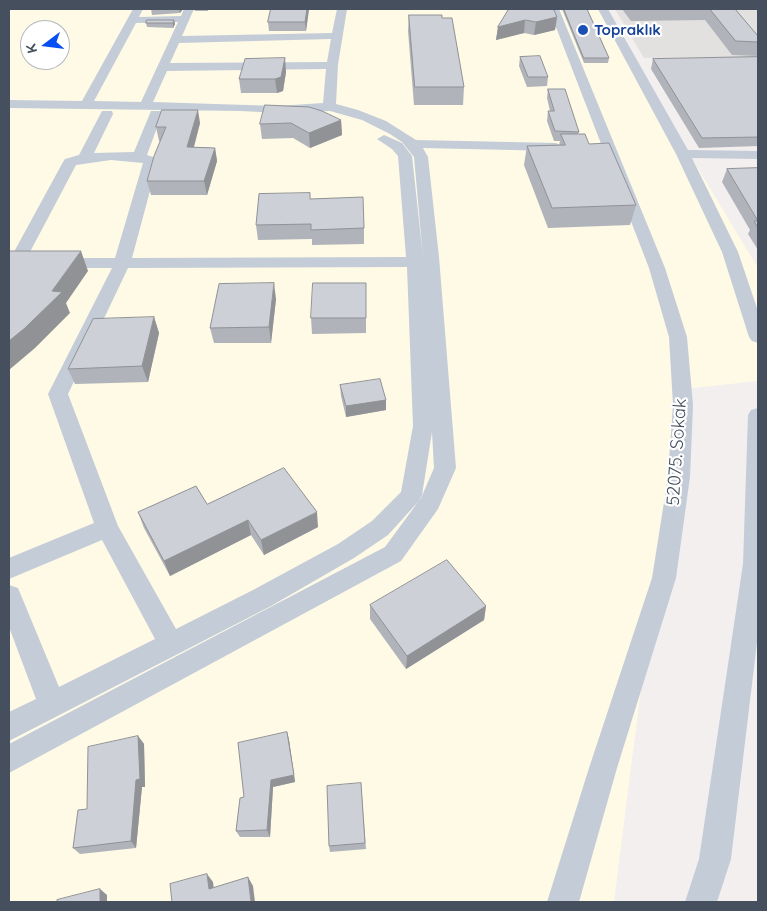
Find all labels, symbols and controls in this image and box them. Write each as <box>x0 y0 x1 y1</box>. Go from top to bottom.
north arrow <box>20 20 70 70</box>
place label: Topraklık <box>594 21 661 39</box>
marker: Topraklık <box>576 23 590 37</box>
text: K <box>22 42 41 55</box>
street label: 52075. Sokak <box>662 398 692 506</box>

